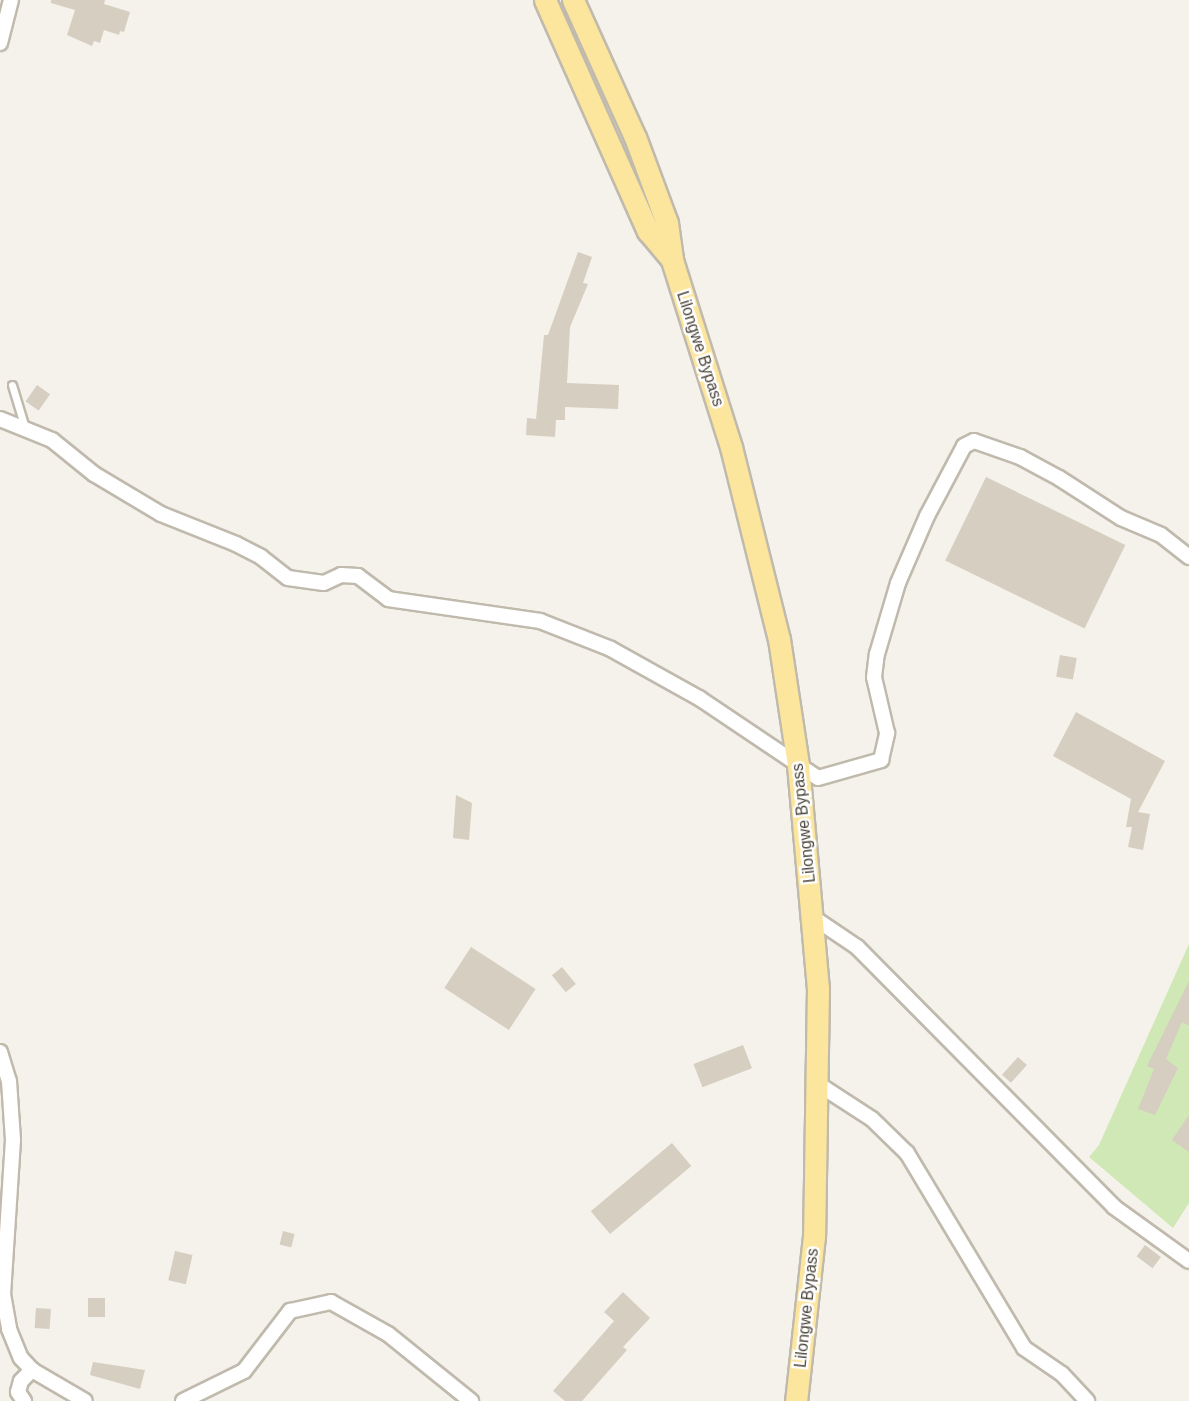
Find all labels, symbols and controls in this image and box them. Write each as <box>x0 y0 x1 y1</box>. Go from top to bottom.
street label: Lilongwe Bypass <box>672 289 728 409</box>
street label: Lilongwe Bypass <box>788 762 820 884</box>
street label: Lilongwe Bypass <box>791 1247 823 1369</box>

